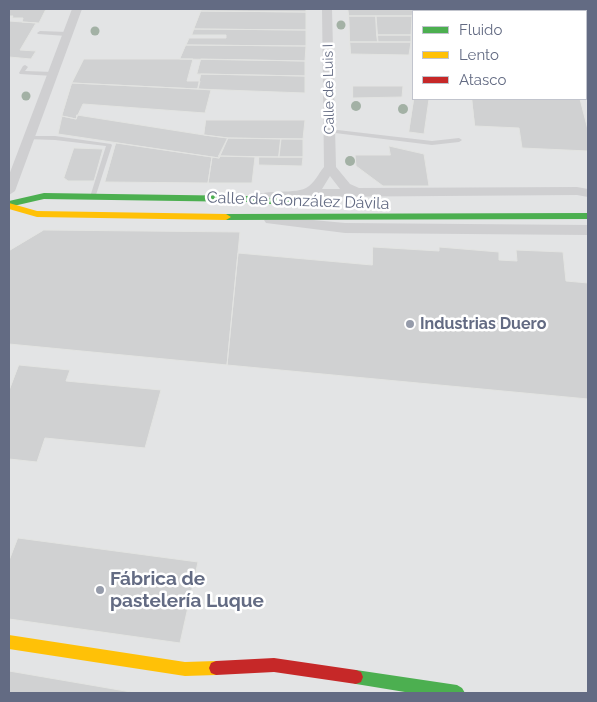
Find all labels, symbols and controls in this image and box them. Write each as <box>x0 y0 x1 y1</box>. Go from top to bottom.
legend <box>412 10 587 100</box>
text: Fluido <box>459 21 502 39</box>
street label: Calle de Luis I <box>320 44 338 134</box>
text: Lento <box>459 46 499 64</box>
text: Atasco <box>459 71 506 89</box>
street label: Calle de González Dávila <box>206 188 390 214</box>
place label: Industrias Duero <box>420 314 546 334</box>
marker: Industrias Duero <box>404 318 416 330</box>
place label: Fábrica de pastelería Luque <box>110 568 264 612</box>
marker: Fábrica de pastelería Luque <box>94 584 106 596</box>

